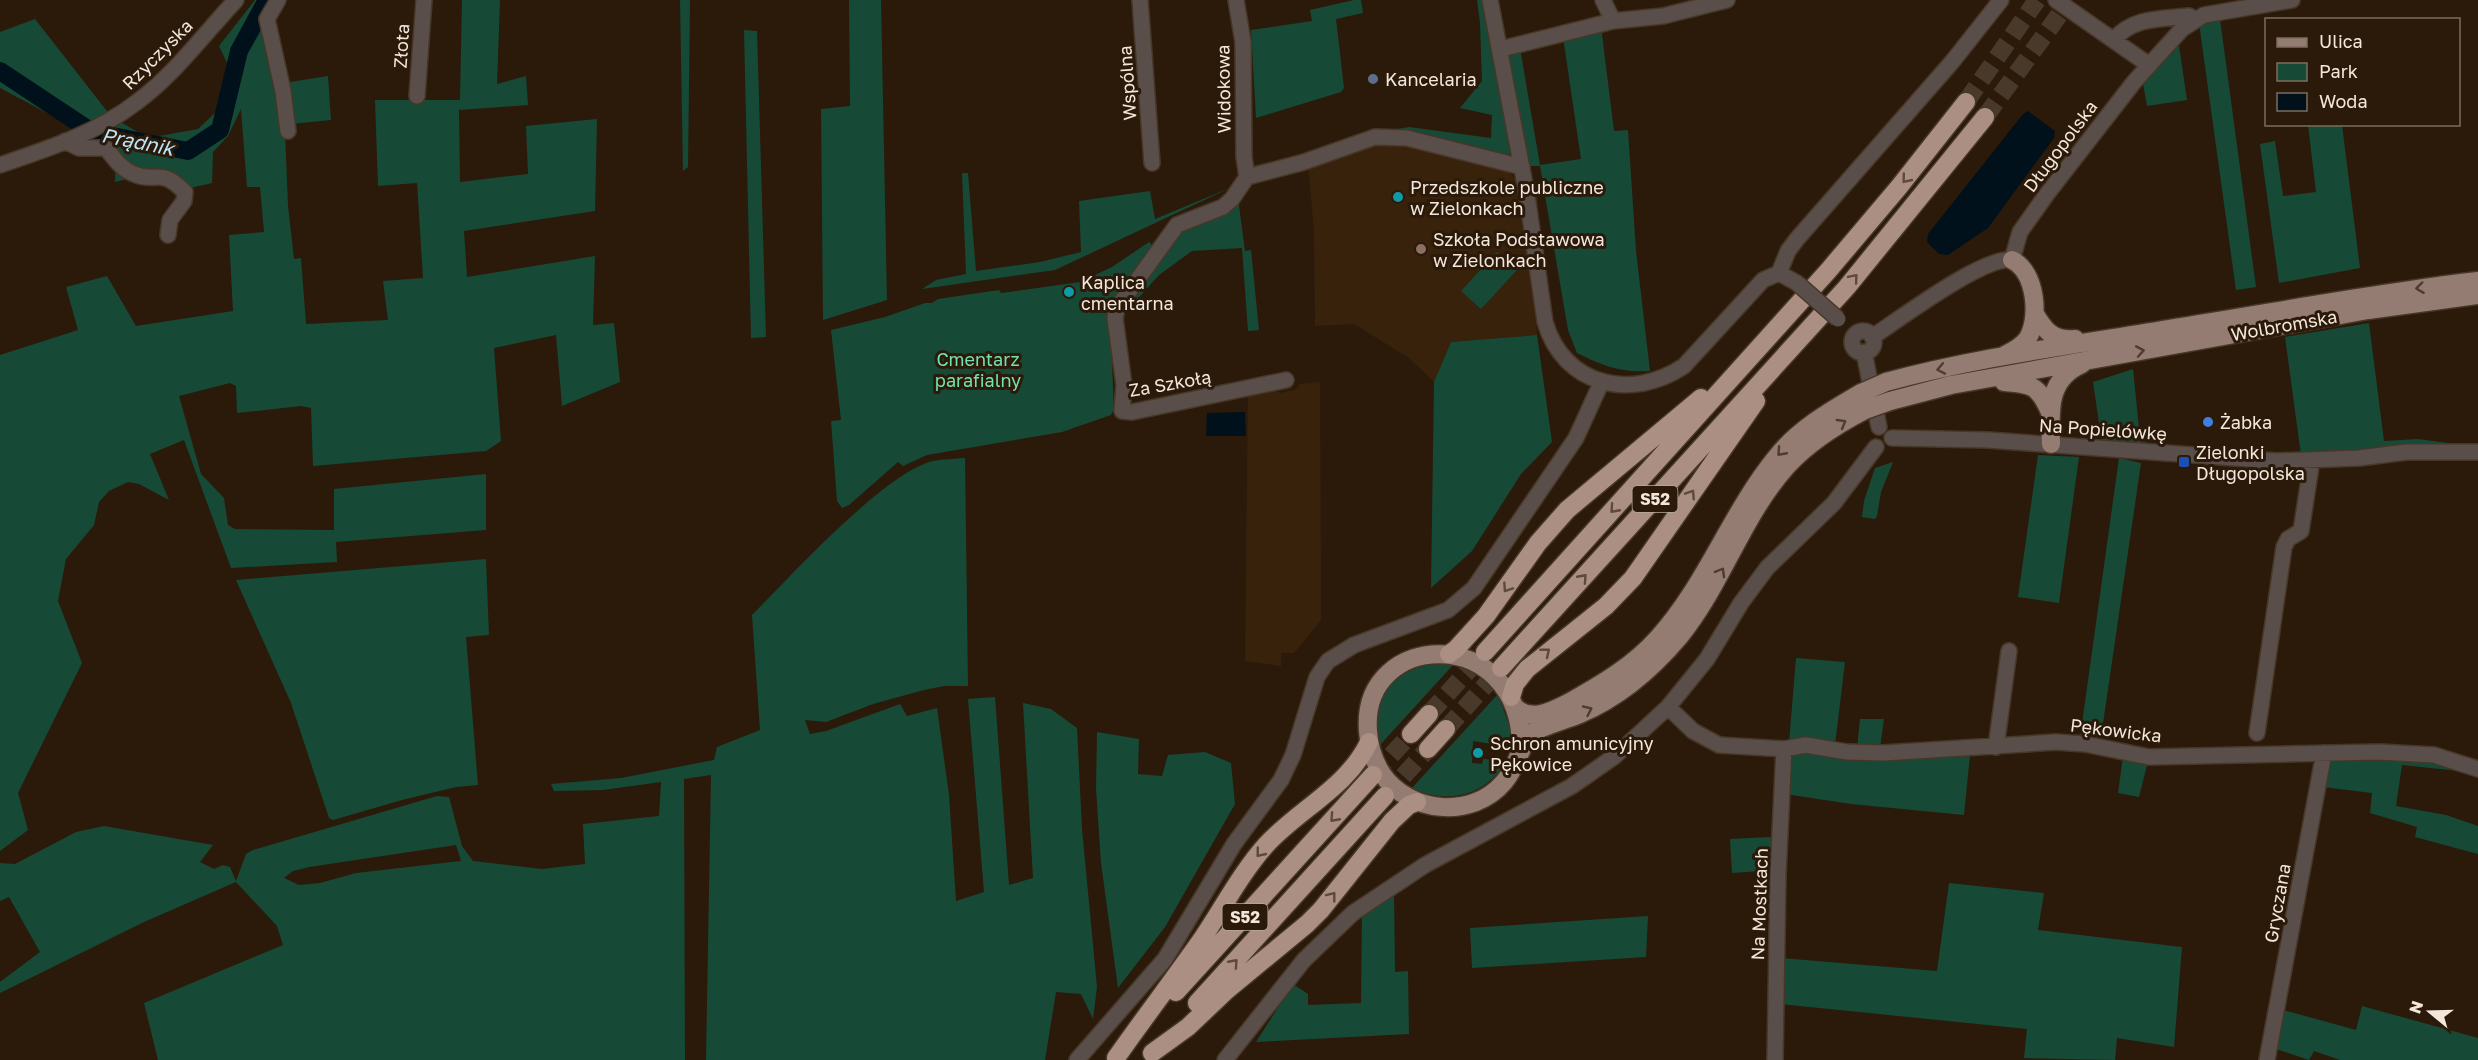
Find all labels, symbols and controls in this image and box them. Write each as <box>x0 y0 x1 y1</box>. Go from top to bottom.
street label: Rzyczyska <box>117 14 197 94</box>
legend <box>2265 18 2460 126</box>
street label: Złota <box>388 23 414 69</box>
text: Ulica <box>2319 30 2363 52</box>
street label: Widokowa <box>1211 44 1235 134</box>
street label: Wspólna <box>1113 45 1141 121</box>
text: Park <box>2319 60 2358 82</box>
place label: Kancelaria <box>1385 68 1477 90</box>
marker: Kancelaria <box>1366 72 1380 86</box>
text: Woda <box>2319 90 2368 112</box>
street label: Długopolska <box>2018 96 2102 196</box>
water label: Prądnik <box>100 122 179 161</box>
one-way arrow <box>1903 172 1914 183</box>
place label: Przedszkole publiczne w Zielonkach <box>1410 176 1604 219</box>
marker: Przedszkole publiczne w Zielonkach <box>1391 190 1405 204</box>
place label: Szkoła Podstawowa w Zielonkach <box>1433 228 1605 271</box>
marker: Szkoła Podstawowa w Zielonkach <box>1414 242 1428 256</box>
place label: Kaplica cmentarna <box>1081 271 1174 314</box>
one-way arrow <box>1847 274 1858 285</box>
one-way arrow <box>2415 281 2425 293</box>
marker: Kaplica cmentarna <box>1062 285 1076 299</box>
street label: Wolbromska <box>2229 305 2339 345</box>
one-way arrow <box>2135 345 2145 358</box>
park label: Cmentarz parafialny <box>935 348 1021 391</box>
one-way arrow <box>1937 362 1947 375</box>
street label: Za Szkołą <box>1127 365 1213 401</box>
place label: Żabka <box>2220 411 2272 433</box>
street label: Na Popielówkę <box>2038 414 2168 444</box>
marker: Żabka <box>2201 415 2215 429</box>
one-way arrow <box>1836 418 1846 430</box>
place label: Zielonki Długopolska <box>2196 441 2305 484</box>
one-way arrow <box>1777 445 1788 456</box>
marker: Zielonki Długopolska <box>2177 455 2191 469</box>
road number: S52 <box>1632 486 1678 512</box>
one-way arrow <box>1684 490 1695 501</box>
one-way arrow <box>1610 502 1621 513</box>
one-way arrow <box>1714 568 1726 578</box>
one-way arrow <box>1576 574 1587 585</box>
one-way arrow <box>1503 582 1514 593</box>
one-way arrow <box>1540 648 1551 659</box>
one-way arrow <box>1582 705 1593 717</box>
street label: Pękowicka <box>2069 713 2163 747</box>
place label: Schron amunicyjny Pękowice <box>1490 732 1654 775</box>
marker: Schron amunicyjny Pękowice <box>1471 746 1485 760</box>
one-way arrow <box>1330 811 1341 822</box>
one-way arrow <box>1256 846 1267 857</box>
street label: Na Mostkach <box>1746 847 1772 961</box>
street label: Gryczana <box>2259 862 2295 944</box>
one-way arrow <box>1325 892 1336 903</box>
road number: S52 <box>1222 904 1268 930</box>
one-way arrow <box>1227 959 1238 970</box>
north arrow <box>2400 982 2460 1042</box>
text: N <box>2404 998 2427 1016</box>

